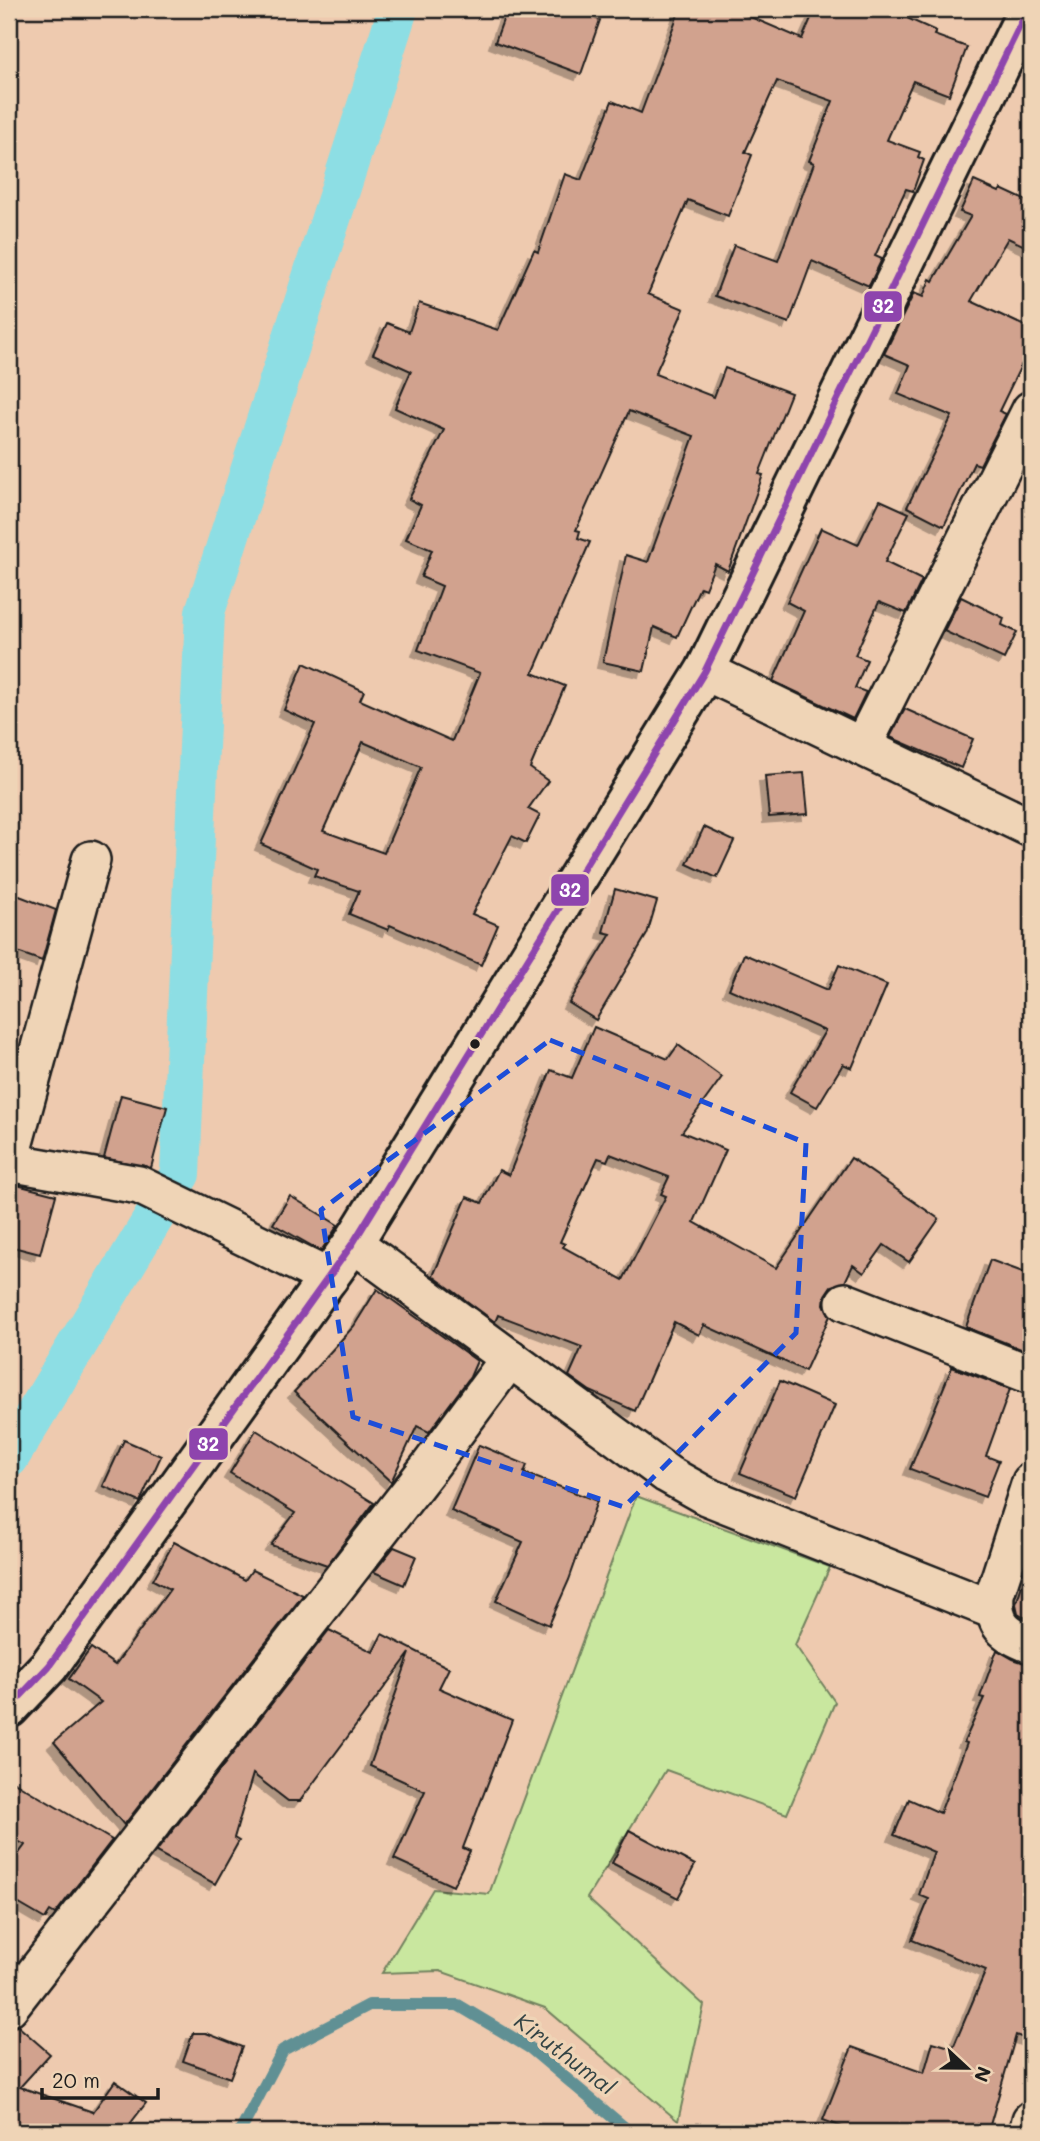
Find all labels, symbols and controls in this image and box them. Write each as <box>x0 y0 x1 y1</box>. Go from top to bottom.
line badge: 32 <box>863 290 903 323</box>
text: 32 <box>872 293 894 318</box>
line badge: 32 <box>550 873 590 907</box>
text: 32 <box>559 877 581 902</box>
unlabelled marker <box>468 1037 482 1051</box>
line badge: 32 <box>188 1427 229 1461</box>
text: 32 <box>197 1431 219 1456</box>
water label: Kiruthumal <box>509 2005 622 2101</box>
north arrow <box>932 2032 1002 2102</box>
scale bar <box>42 2057 158 2101</box>
text: N <box>969 2063 998 2086</box>
text: 20 m <box>52 2066 100 2093</box>

